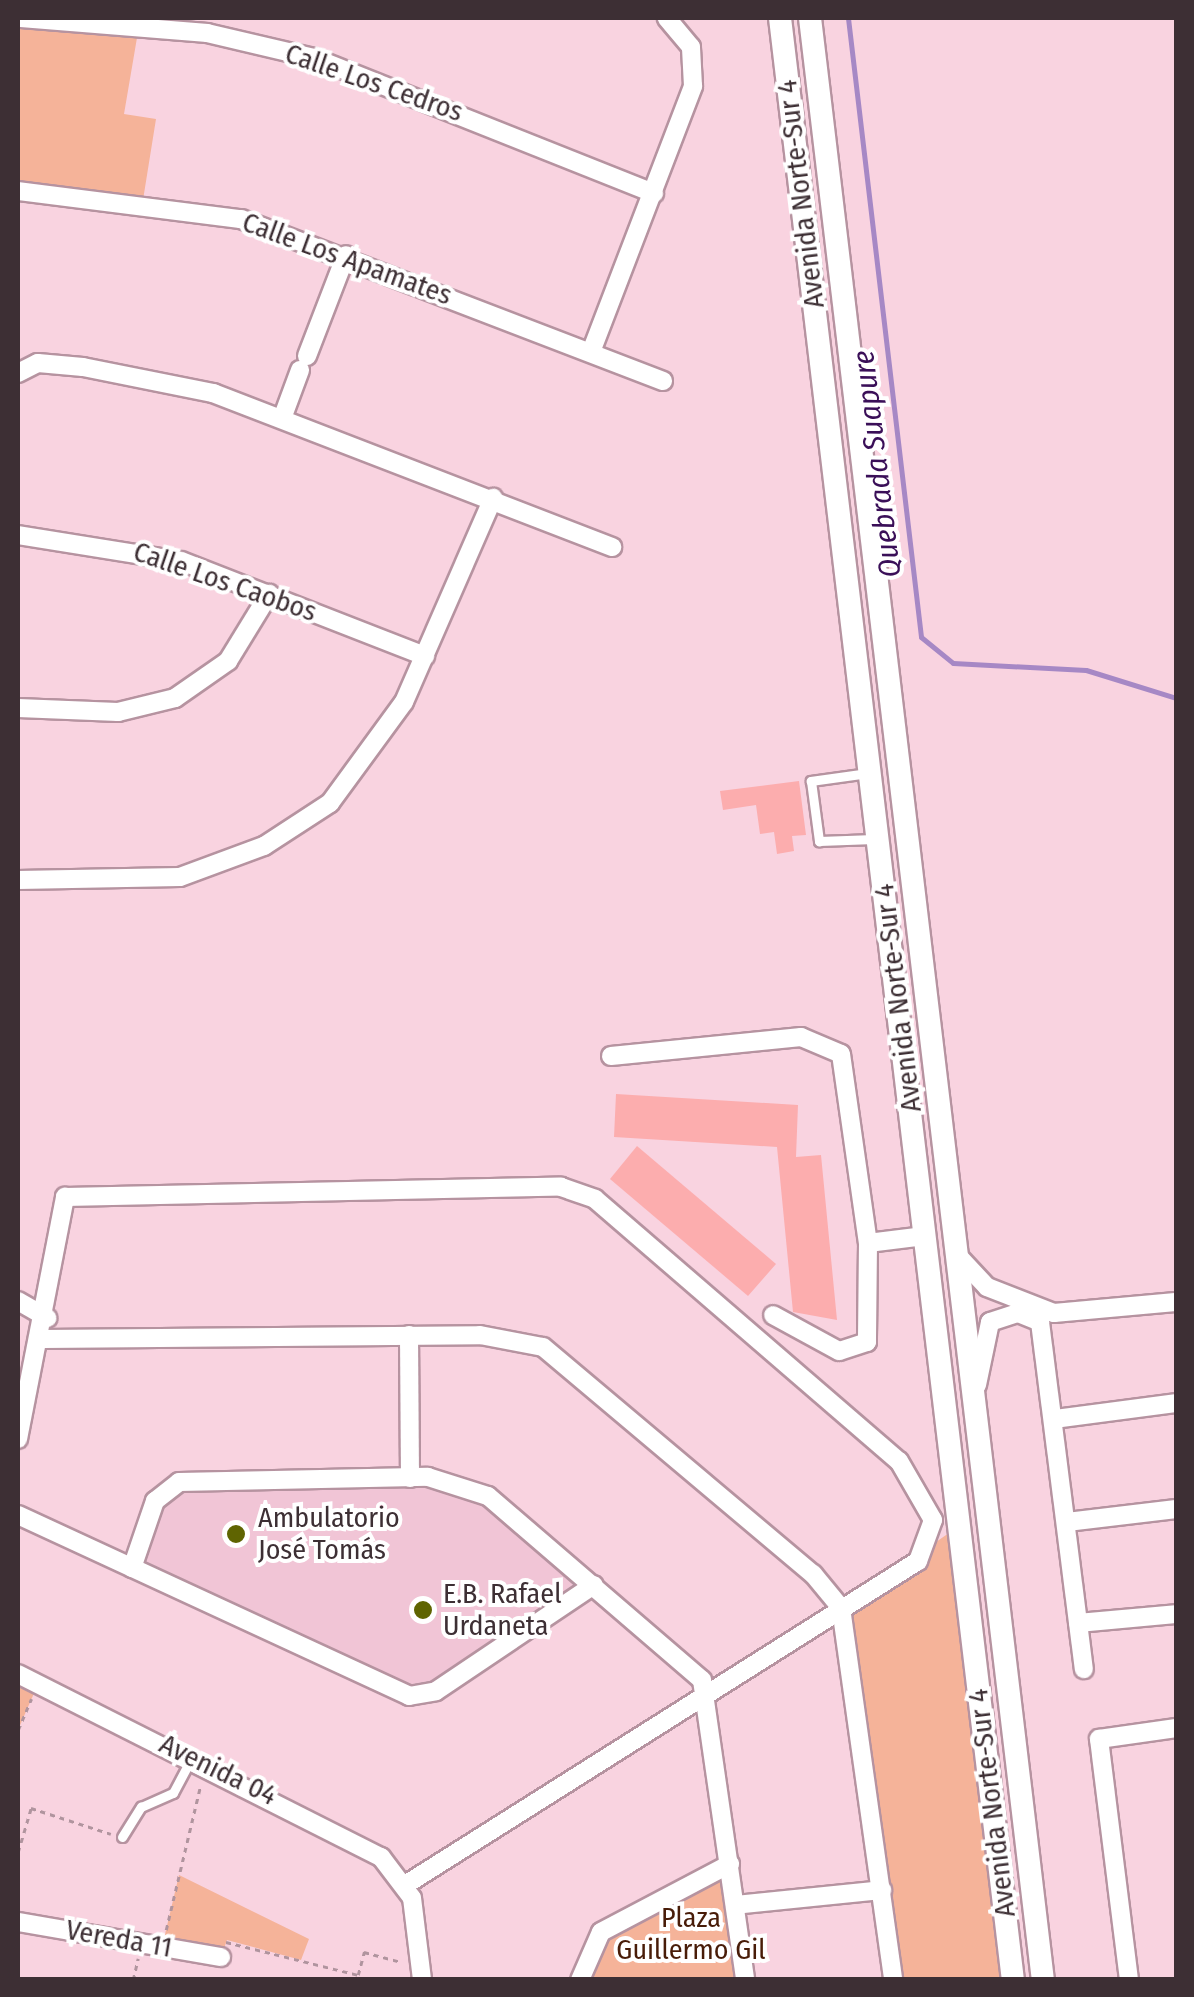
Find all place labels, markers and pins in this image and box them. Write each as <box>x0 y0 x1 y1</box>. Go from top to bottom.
place label: Ambulatorio José Tomás <box>258 1501 400 1567</box>
marker: Ambulatorio José Tomás <box>223 1521 249 1547</box>
place label: E.B. Rafael Urdaneta <box>443 1577 562 1643</box>
marker: E.B. Rafael Urdaneta <box>412 1599 434 1621</box>

